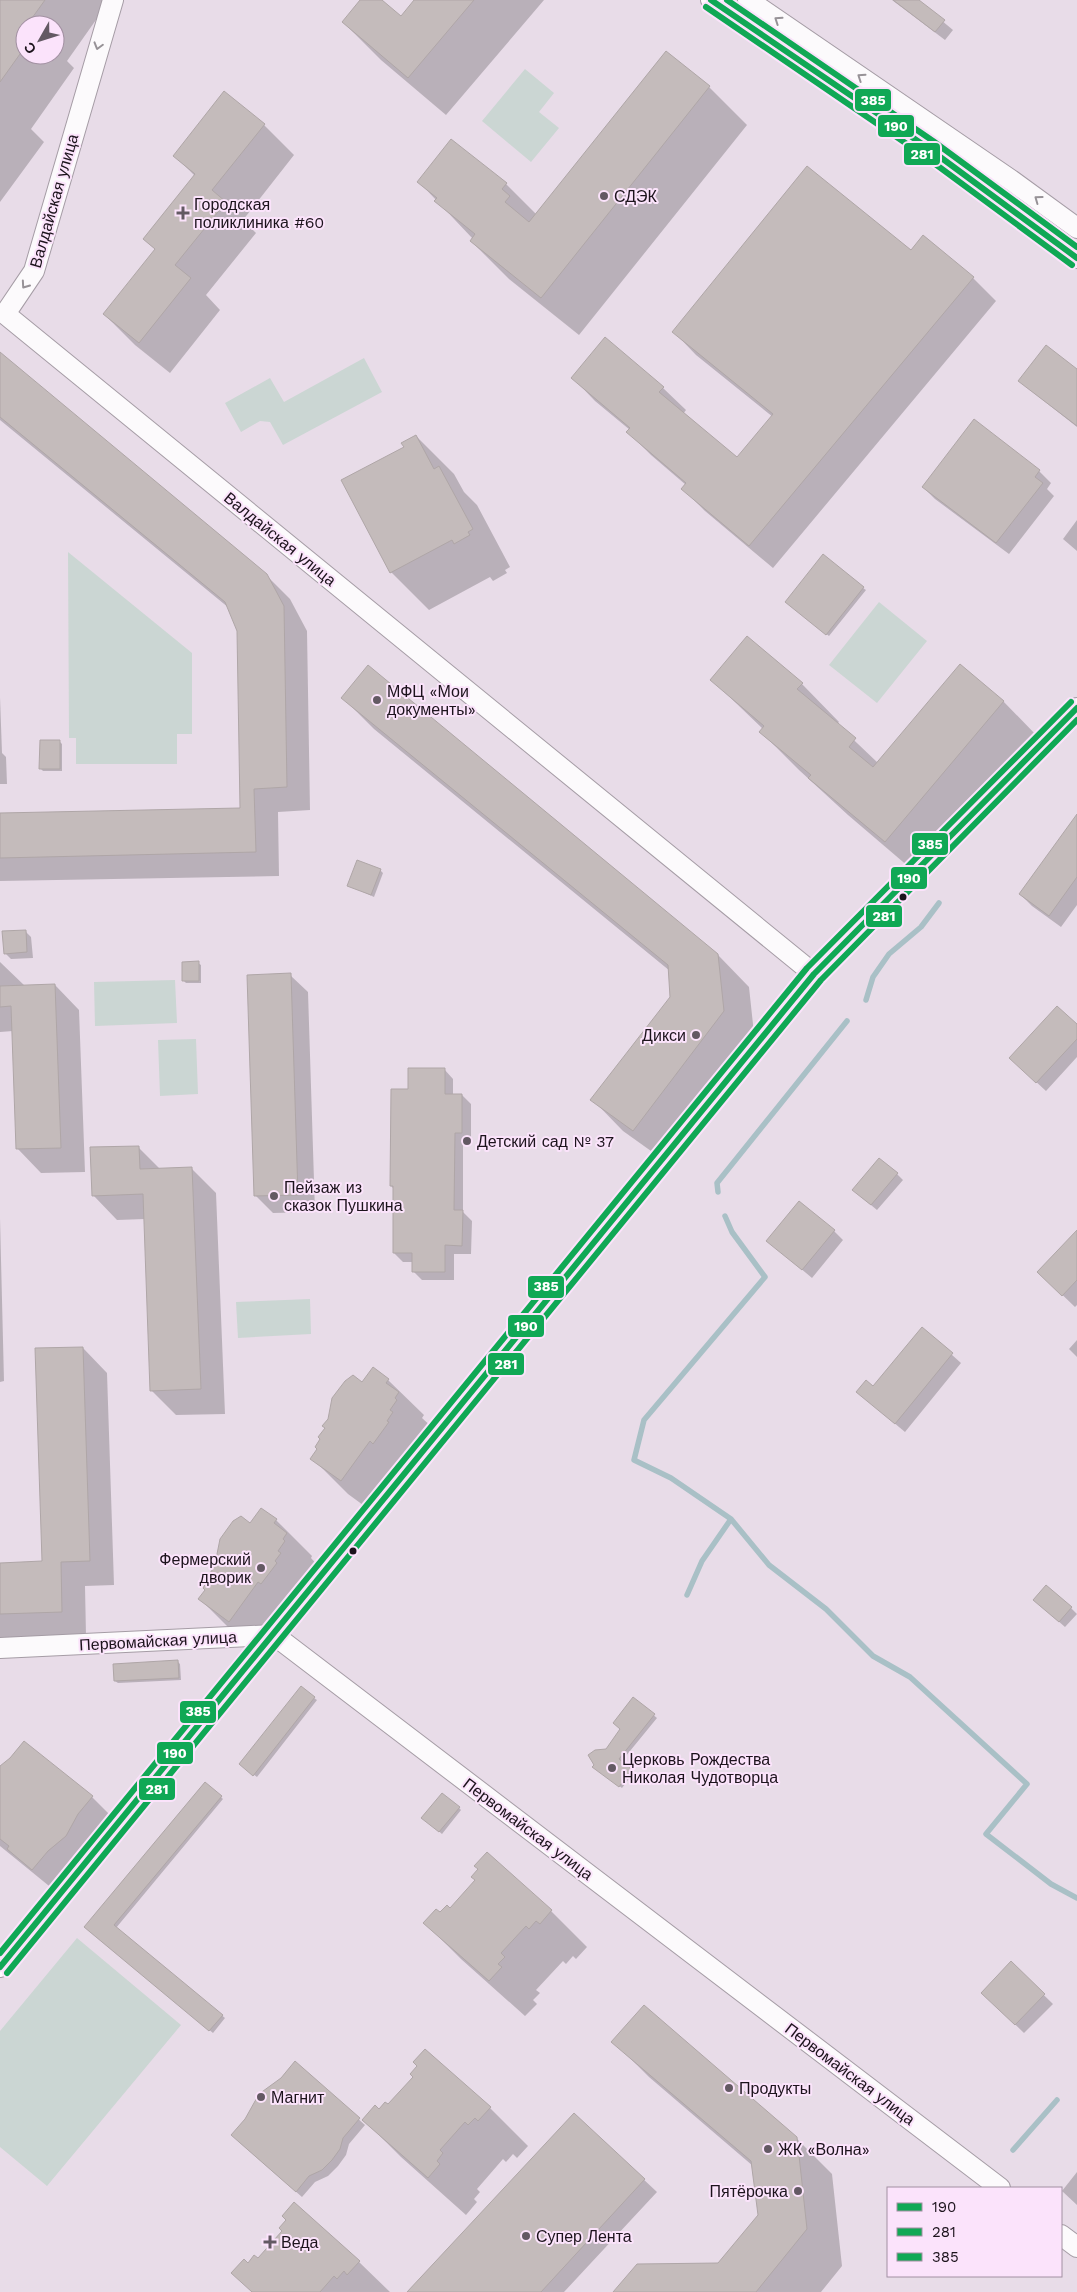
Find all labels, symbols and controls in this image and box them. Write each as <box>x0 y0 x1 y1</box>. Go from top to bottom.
north arrow <box>15 15 65 65</box>
one-way arrow <box>774 17 783 27</box>
text: С <box>20 39 39 57</box>
one-way arrow <box>94 42 104 50</box>
one-way arrow <box>857 74 867 83</box>
line badge: 385 <box>854 88 892 112</box>
text: 385 <box>860 92 886 108</box>
line badge: 190 <box>877 114 915 138</box>
text: 190 <box>884 118 908 134</box>
street label: Валдайская улица <box>26 132 82 270</box>
line badge: 281 <box>903 142 941 166</box>
text: 281 <box>910 146 934 162</box>
place label: СДЭК <box>614 187 658 206</box>
marker: СДЭК <box>598 190 610 202</box>
place label: Городская поликлиника #60 <box>194 195 324 232</box>
one-way arrow <box>1034 196 1044 205</box>
marker: Городская поликлиника #60 <box>176 206 190 220</box>
one-way arrow <box>22 279 31 288</box>
street label: Валдайская улица <box>220 488 340 590</box>
place label: МФЦ «Мои документы» <box>387 682 476 719</box>
marker: МФЦ «Мои документы» <box>371 694 383 706</box>
line badge: 385 <box>911 832 949 856</box>
text: 385 <box>917 836 943 852</box>
line badge: 190 <box>890 866 928 890</box>
text: 190 <box>897 870 921 886</box>
unlabelled marker <box>898 892 908 902</box>
line badge: 281 <box>865 904 903 928</box>
text: 281 <box>872 908 896 924</box>
place label: Дикси <box>642 1026 686 1045</box>
marker: Дикси <box>690 1029 702 1041</box>
place label: Детский сад № 37 <box>477 1132 614 1151</box>
marker: Детский сад № 37 <box>461 1135 473 1147</box>
place label: Пейзаж из сказок Пушкина <box>284 1178 403 1215</box>
marker: Пейзаж из сказок Пушкина <box>268 1190 280 1202</box>
line badge: 385 <box>527 1275 565 1299</box>
text: 385 <box>533 1278 559 1294</box>
line badge: 190 <box>507 1314 545 1338</box>
text: 190 <box>514 1318 538 1334</box>
line badge: 281 <box>487 1352 525 1376</box>
text: 281 <box>494 1356 518 1372</box>
unlabelled marker <box>348 1546 358 1556</box>
place label: Фермерский дворик <box>159 1550 252 1587</box>
marker: Фермерский дворик <box>255 1562 267 1574</box>
street label: Первомайская улица <box>79 1627 237 1655</box>
line badge: 385 <box>179 1700 217 1724</box>
text: 385 <box>185 1703 211 1719</box>
line badge: 190 <box>156 1741 194 1765</box>
text: 190 <box>163 1745 187 1761</box>
place label: Церковь Рождества Николая Чудотворца <box>622 1750 778 1787</box>
marker: Церковь Рождества Николая Чудотворца <box>606 1762 618 1774</box>
street label: Первомайская улица <box>459 1774 597 1884</box>
line badge: 281 <box>138 1777 176 1801</box>
text: 281 <box>145 1781 169 1797</box>
street label: Первомайская улица <box>781 2019 919 2129</box>
place label: Продукты <box>739 2079 811 2098</box>
marker: Продукты <box>723 2082 735 2094</box>
place label: Магнит <box>271 2088 325 2107</box>
marker: Магнит <box>255 2091 267 2103</box>
place label: ЖК «Волна» <box>778 2140 870 2159</box>
marker: ЖК «Волна» <box>762 2143 774 2155</box>
place label: Пятёрочка <box>710 2182 788 2201</box>
marker: Пятёрочка <box>792 2185 804 2197</box>
legend <box>887 2187 1062 2277</box>
text: 190 <box>932 2198 956 2216</box>
text: 281 <box>932 2223 956 2241</box>
place label: Супер Лента <box>536 2227 632 2246</box>
marker: Супер Лента <box>520 2230 532 2242</box>
place label: Веда <box>281 2233 319 2252</box>
marker: Веда <box>263 2235 277 2249</box>
text: 385 <box>932 2248 959 2266</box>

